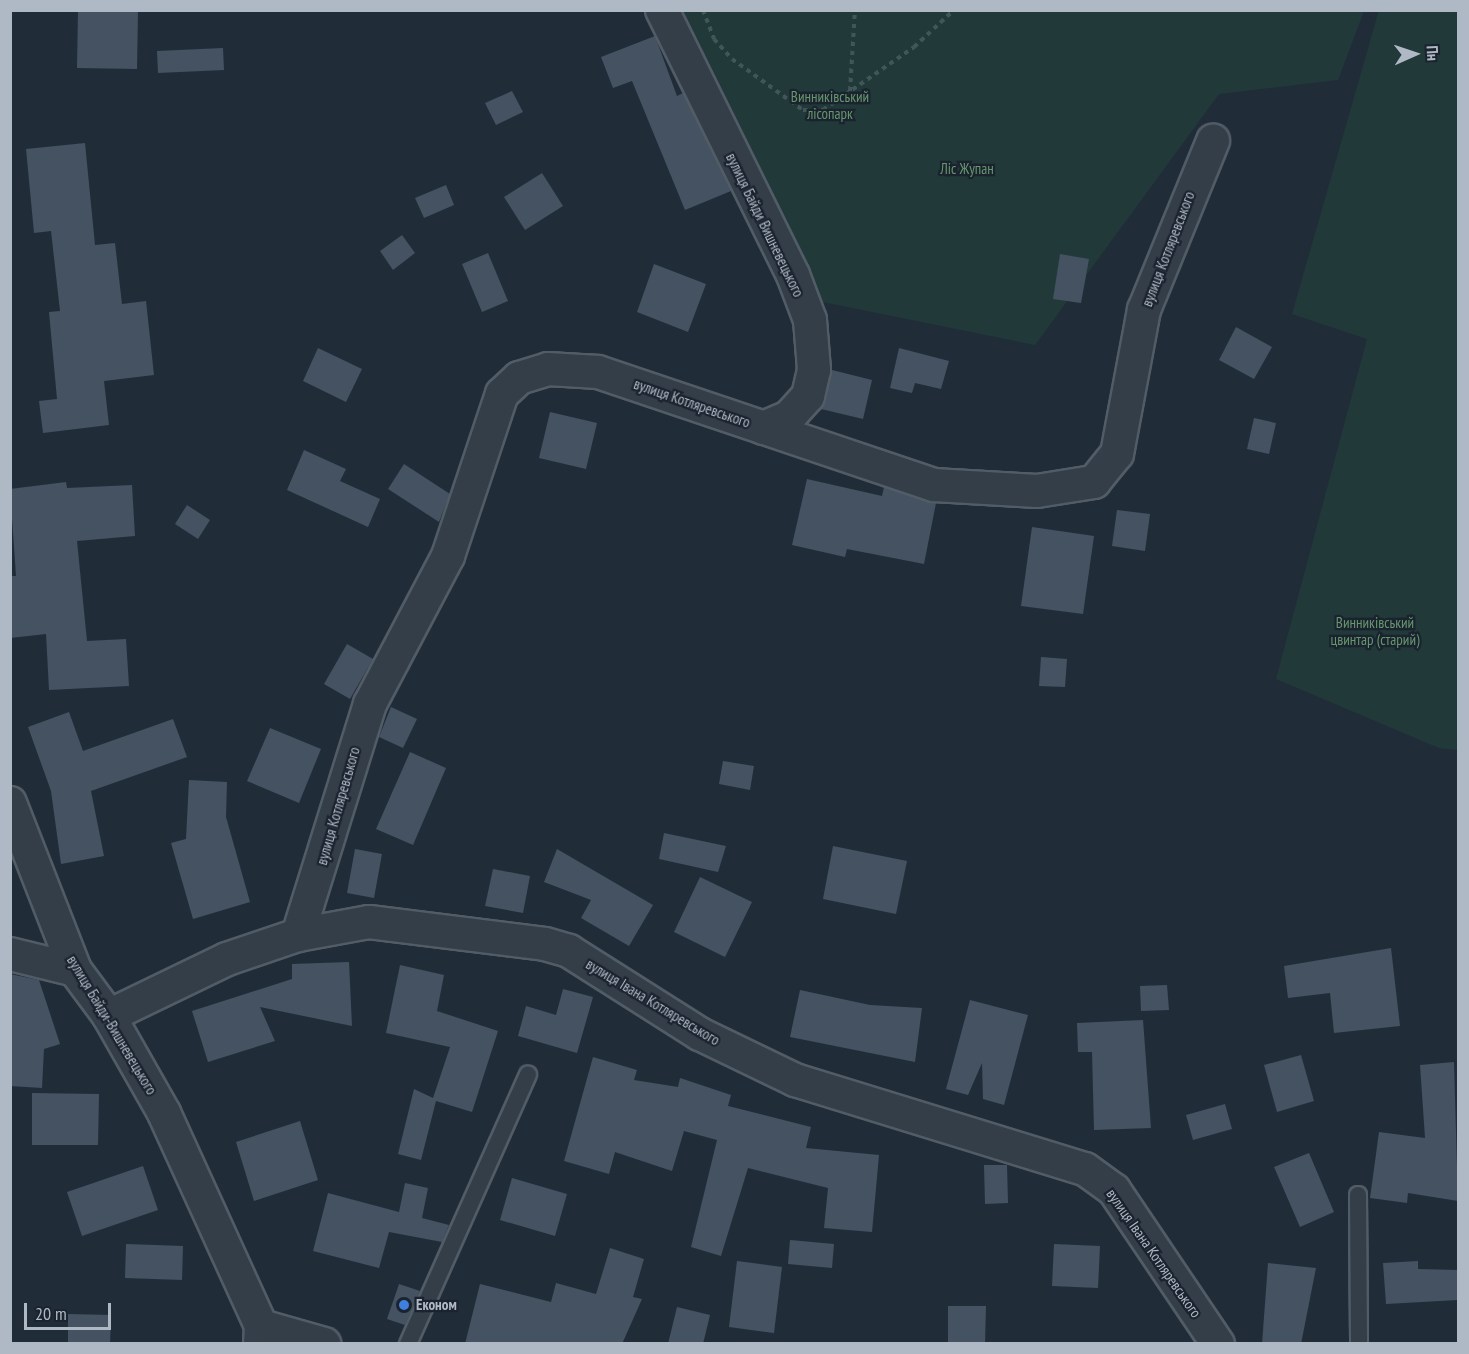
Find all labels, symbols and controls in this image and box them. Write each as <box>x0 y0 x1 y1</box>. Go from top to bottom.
north arrow <box>1385 24 1445 84</box>
text: Пн <box>1423 45 1443 61</box>
park label: Винниківський лісопарк <box>791 87 869 122</box>
street label: вулиця Байди Вишневецького <box>722 150 808 300</box>
park label: Ліс Жупан <box>940 160 994 178</box>
street label: вулиця Котляревського <box>1138 189 1198 309</box>
street label: вулиця Котляревського <box>631 375 753 431</box>
park label: Винниківський цвинтар (старий) <box>1331 613 1419 648</box>
street label: вулиця Котляревського <box>313 745 363 867</box>
street label: вулиця Байди-Вишневецького <box>63 952 161 1098</box>
street label: вулиця Івана Котляревського <box>583 955 723 1049</box>
street label: вулиця Івана Котляревського <box>1103 1185 1205 1321</box>
scale bar <box>27 1291 114 1329</box>
place label: Економ <box>416 1296 457 1314</box>
marker: Економ <box>397 1298 411 1312</box>
text: 20 m <box>35 1302 67 1325</box>

